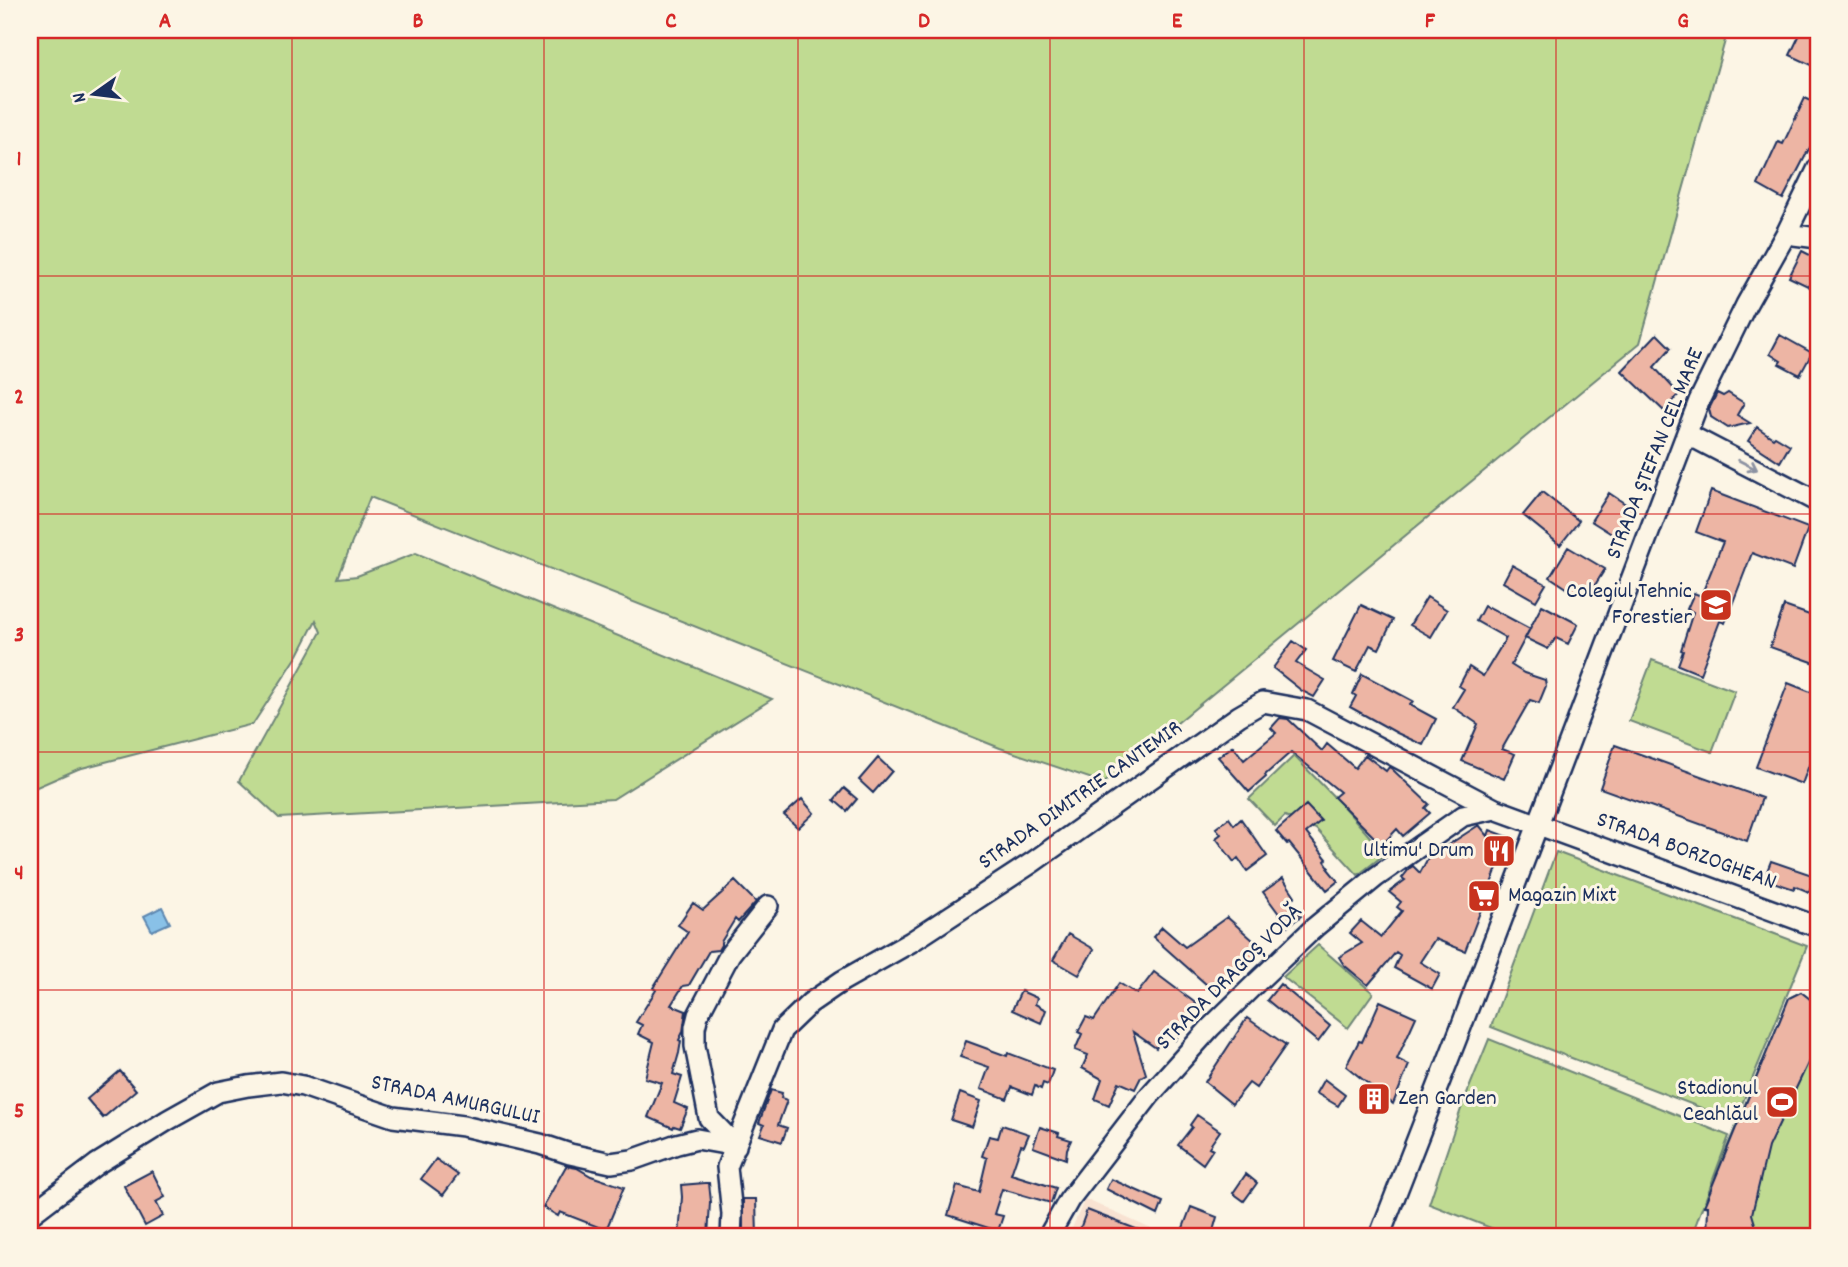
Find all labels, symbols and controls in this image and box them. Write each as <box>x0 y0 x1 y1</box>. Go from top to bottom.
text: A <box>159 6 171 39</box>
text: B <box>413 6 424 39</box>
text: C <box>665 6 677 39</box>
text: D <box>918 6 930 39</box>
text: E <box>1172 6 1183 39</box>
text: F <box>1425 6 1436 39</box>
text: G <box>1677 6 1689 39</box>
north arrow <box>60 60 130 130</box>
text: N <box>67 89 95 105</box>
text: 1 <box>16 144 22 177</box>
street label: STRADA ȘTEFAN CEL MARE <box>1598 343 1714 565</box>
text: 2 <box>14 382 24 415</box>
one-way arrow <box>1737 459 1758 473</box>
place label: Colegiul Tehnic Forestier <box>1566 576 1692 635</box>
school or university icon: Colegiul Tehnic Forestier <box>1697 586 1735 624</box>
text: 3 <box>14 620 24 653</box>
street label: STRADA DIMITRIE CANTEMIR <box>972 713 1190 879</box>
street label: STRADA BORZOGHEAN <box>1591 804 1781 900</box>
restaurant icon: Ultimu' Drum <box>1480 832 1518 870</box>
place label: Ultimu' Drum <box>1363 835 1474 868</box>
text: 4 <box>14 858 24 891</box>
supermarket icon: Magazin Mixt <box>1465 877 1503 915</box>
place label: Magazin Mixt <box>1508 880 1617 913</box>
street label: STRADA DRAGOȘ VODĂ <box>1149 897 1311 1059</box>
street label: STRADA AMURGULUI <box>368 1067 542 1135</box>
place label: Stadionul Ceahlăul <box>1677 1073 1759 1132</box>
building icon: Zen Garden <box>1355 1080 1393 1118</box>
place label: Zen Garden <box>1398 1083 1497 1116</box>
sports icon: Stadionul Ceahlăul <box>1763 1083 1801 1121</box>
text: 5 <box>14 1096 24 1129</box>

